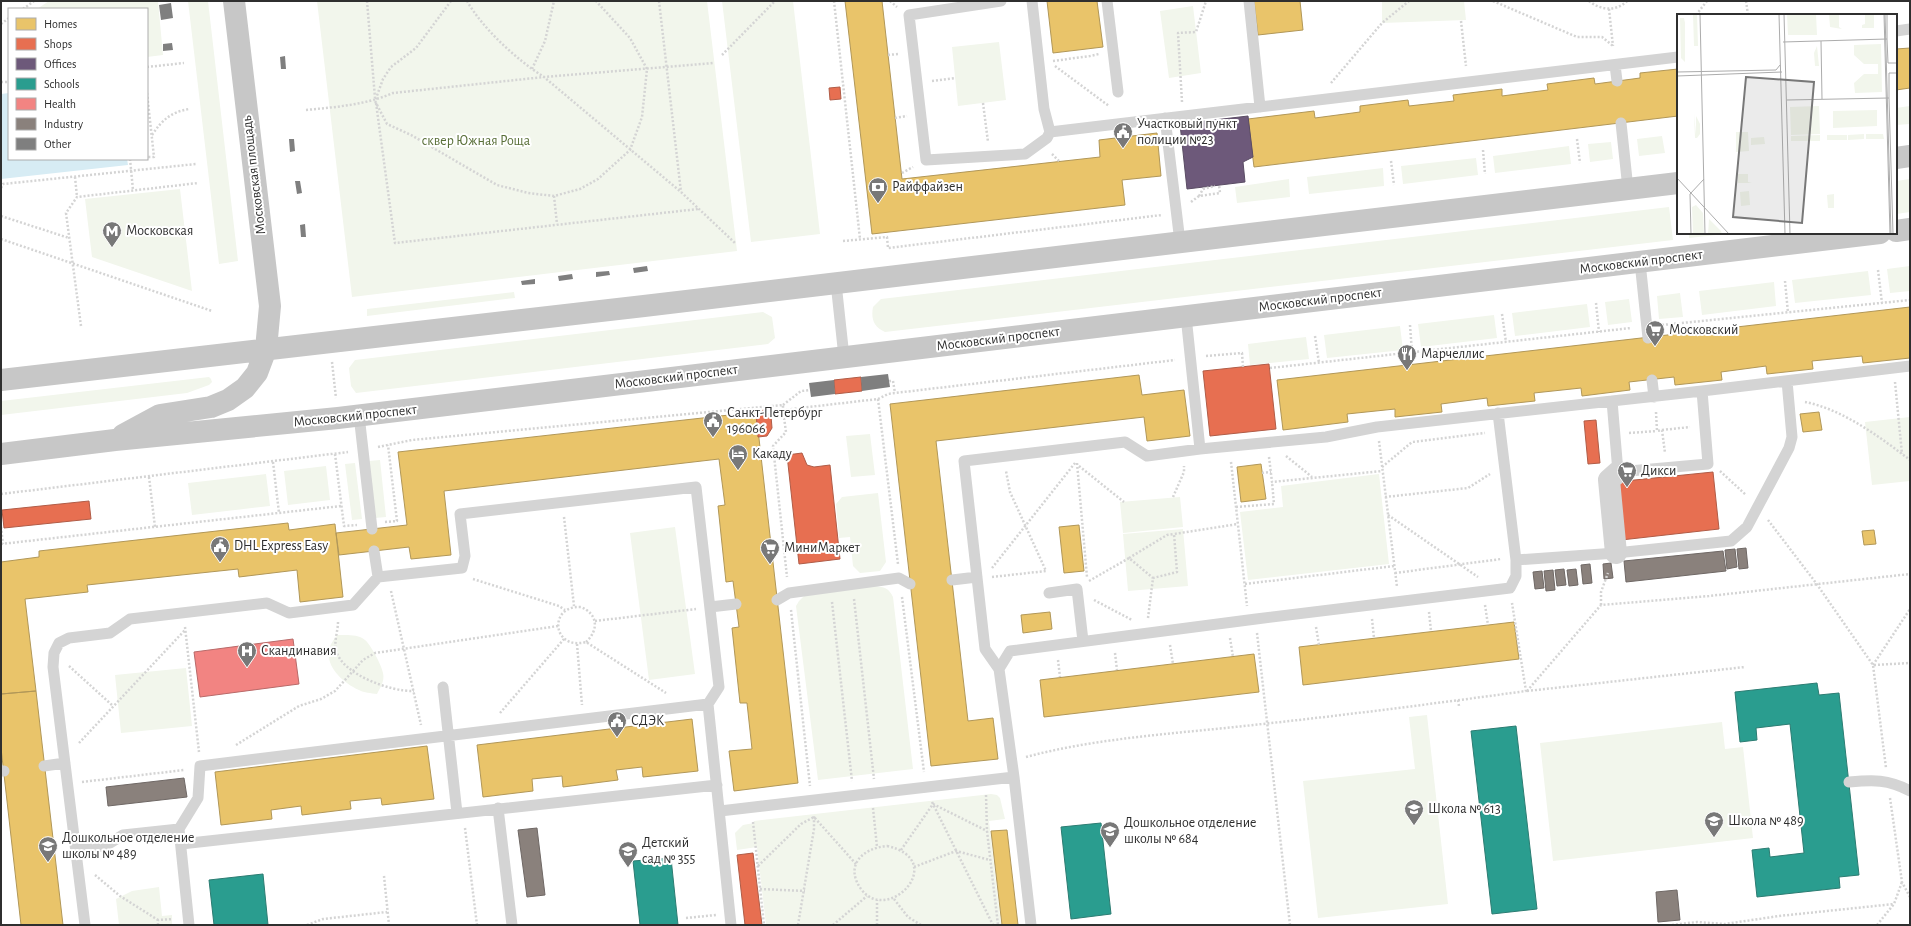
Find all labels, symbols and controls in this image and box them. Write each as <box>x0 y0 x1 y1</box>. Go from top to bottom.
legend <box>8 8 148 160</box>
inset map <box>1677 14 1897 234</box>
text: Homes <box>44 18 77 30</box>
text: Shops <box>44 38 72 50</box>
text: Offices <box>44 58 77 70</box>
text: Schools <box>44 78 79 90</box>
text: Health <box>44 98 76 110</box>
street label: Московская площадь <box>240 115 268 235</box>
place label: Участковый пункт полиции №23 <box>1137 117 1238 147</box>
text: Industry <box>44 118 83 131</box>
public building icon: Участковый пункт полиции №23 <box>1112 121 1134 149</box>
park label: сквер Южная Роща <box>422 134 531 148</box>
text: Other <box>44 138 71 150</box>
bank icon: Райффайзен <box>867 176 889 204</box>
place label: Райффайзен <box>892 180 963 194</box>
metro station icon: Московская <box>101 220 123 248</box>
place label: Московская <box>126 224 193 238</box>
street label: Московский проспект <box>1579 247 1704 276</box>
street label: Московский проспект <box>1258 285 1383 314</box>
supermarket icon: Московский <box>1644 319 1666 347</box>
place label: Московский <box>1669 323 1739 337</box>
street label: Московский проспект <box>936 324 1061 353</box>
restaurant icon: Марчеллис <box>1396 343 1418 371</box>
place label: Марчеллис <box>1421 347 1485 361</box>
street label: Московский проспект <box>614 362 739 391</box>
street label: Московский проспект <box>293 402 418 429</box>
place label: Санкт-Петербург 196066 <box>727 406 822 436</box>
public building icon: Санкт-Петербург 196066 <box>702 410 724 438</box>
hotel icon: Какаду <box>727 443 749 471</box>
place label: Какаду <box>752 447 792 461</box>
supermarket icon: Дикси <box>1616 460 1638 488</box>
place label: Дикси <box>1641 464 1676 478</box>
public building icon: DHL Express Easy <box>209 535 231 563</box>
supermarket icon: МиниМаркет <box>759 537 781 565</box>
place label: DHL Express Easy <box>234 539 328 553</box>
place label: МиниМаркет <box>784 541 861 555</box>
hospital icon: Скандинавия <box>236 640 258 668</box>
place label: Скандинавия <box>261 644 337 658</box>
public building icon: СДЭК <box>606 710 628 738</box>
place label: СДЭК <box>631 714 664 728</box>
school or university icon: Школа № 613 <box>1403 798 1425 826</box>
place label: Школа № 613 <box>1428 802 1501 816</box>
school or university icon: Школа № 489 <box>1703 810 1725 838</box>
place label: Школа № 489 <box>1728 814 1803 828</box>
place label: Дошкольное отделение школы № 684 <box>1124 816 1256 846</box>
school or university icon: Дошкольное отделение школы № 684 <box>1099 820 1121 848</box>
place label: Дошкольное отделение школы № 489 <box>62 831 194 861</box>
school or university icon: Дошкольное отделение школы № 489 <box>37 835 59 863</box>
place label: Детский сад № 355 <box>642 836 695 866</box>
school or university icon: Детский сад № 355 <box>617 840 639 868</box>

